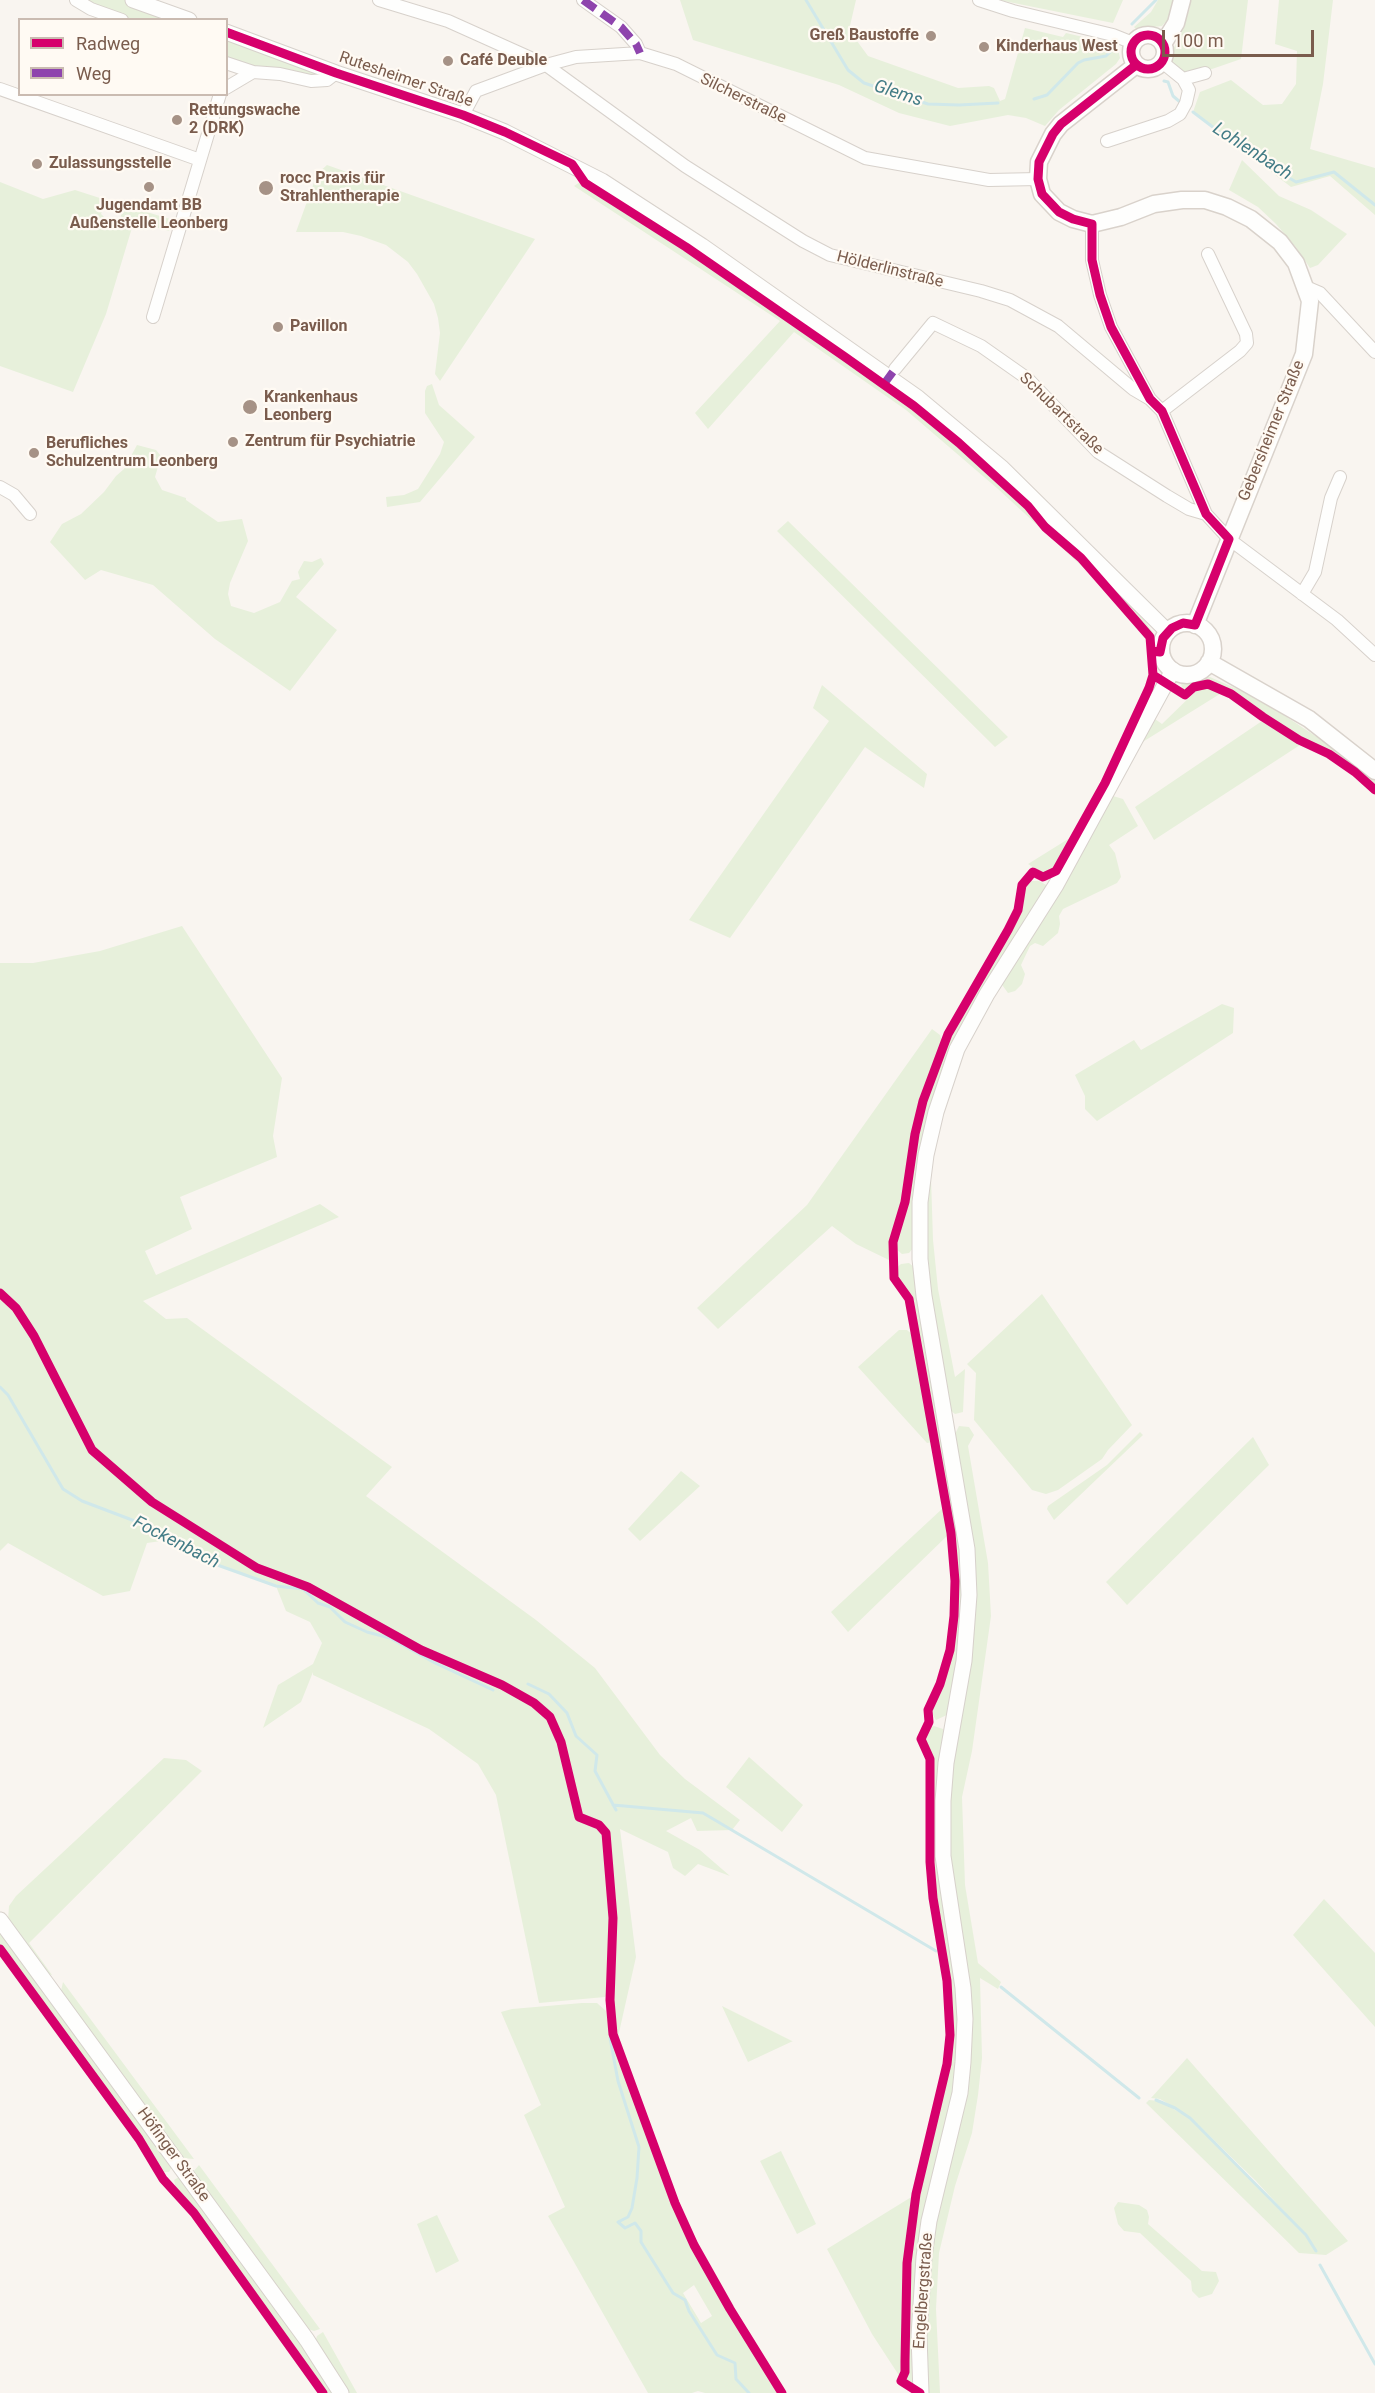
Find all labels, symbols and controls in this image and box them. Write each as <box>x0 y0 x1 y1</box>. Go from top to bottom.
legend <box>18 18 228 96</box>
scale bar <box>1165 18 1316 56</box>
place label: Greß Baustoffe <box>810 26 919 46</box>
marker: Greß Baustoffe <box>924 29 938 43</box>
text: 100 m <box>1173 30 1224 51</box>
text: Radweg <box>76 33 140 54</box>
place label: Kinderhaus West <box>996 37 1118 57</box>
marker: Kinderhaus West <box>977 40 991 54</box>
street label: Rutesheimer Straße <box>337 48 475 112</box>
place label: Café Deuble <box>460 51 547 71</box>
marker: Café Deuble <box>441 54 455 68</box>
text: Weg <box>76 63 111 84</box>
street label: Silcherstraße <box>697 70 789 128</box>
water label: Glems <box>871 76 925 112</box>
place label: Rettungswache 2 (DRK) <box>189 101 300 139</box>
marker: Rettungswache 2 (DRK) <box>170 113 184 127</box>
water label: Lohlenbach <box>1208 118 1296 186</box>
place label: Zulassungsstelle <box>49 154 171 174</box>
marker: Zulassungsstelle <box>30 157 44 171</box>
place label: rocc Praxis für Strahlentherapie <box>280 169 399 207</box>
marker: rocc Praxis für Strahlentherapie <box>257 179 275 197</box>
marker: Jugendamt BB Außenstelle Leonberg <box>142 180 156 194</box>
place label: Jugendamt BB Außenstelle Leonberg <box>70 196 228 234</box>
street label: Hölderlinstraße <box>835 247 945 293</box>
place label: Pavillon <box>290 317 347 337</box>
marker: Pavillon <box>271 320 285 334</box>
street label: Gebersheimer Straße <box>1235 358 1309 504</box>
street label: Schubartstraße <box>1015 369 1107 459</box>
place label: Krankenhaus Leonberg <box>264 388 358 426</box>
marker: Krankenhaus Leonberg <box>241 398 259 416</box>
place label: Zentrum für Psychiatrie <box>245 432 415 452</box>
place label: Berufliches Schulzentrum Leonberg <box>46 434 218 472</box>
marker: Zentrum für Psychiatrie <box>226 435 240 449</box>
marker: Berufliches Schulzentrum Leonberg <box>27 446 41 460</box>
water label: Fockenbach <box>129 1512 223 1574</box>
street label: Höfinger Straße <box>132 2104 214 2206</box>
street label: Engelbergstraße <box>910 2232 938 2350</box>

